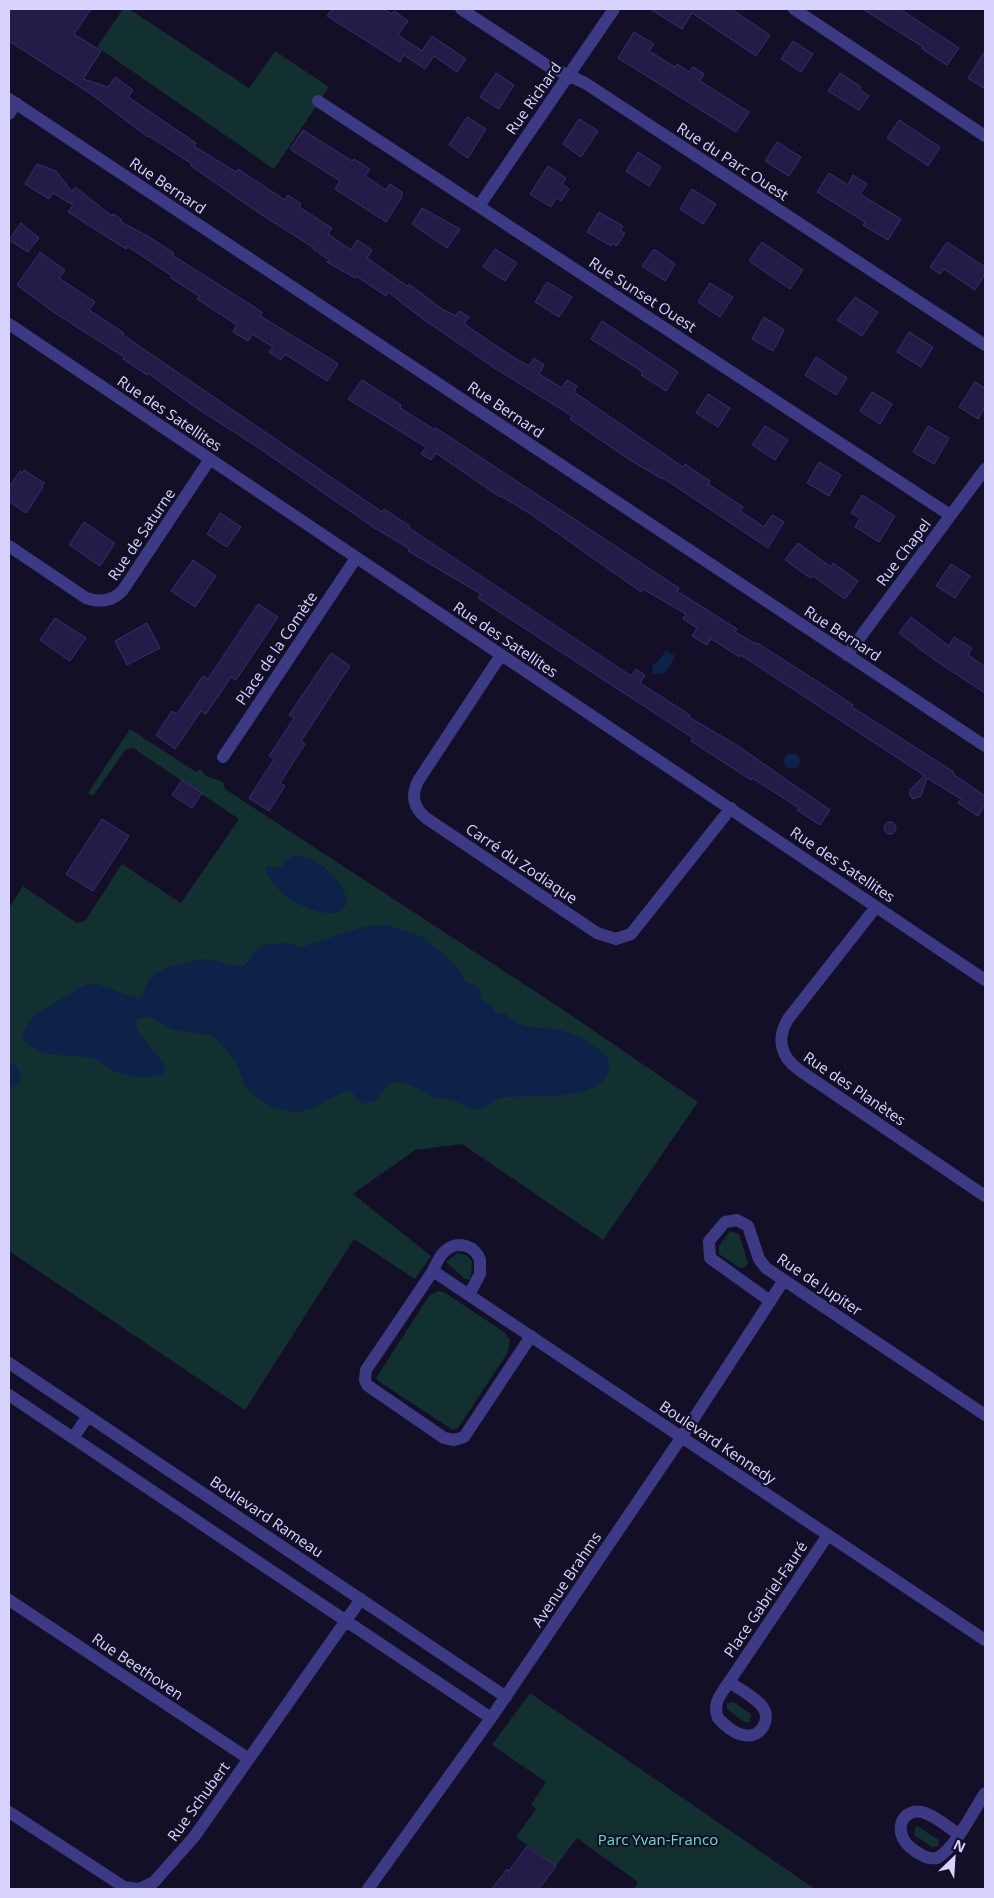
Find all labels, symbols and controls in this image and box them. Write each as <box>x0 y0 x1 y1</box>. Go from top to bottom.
street label: Rue Richard <box>501 58 565 138</box>
street label: Rue du Parc Ouest <box>673 117 793 205</box>
street label: Rue Bernard <box>126 152 210 218</box>
street label: Rue Sunset Ouest <box>586 252 700 336</box>
street label: Rue des Satellites <box>114 371 226 455</box>
street label: Rue Bernard <box>464 376 548 442</box>
street label: Rue de Saturne <box>103 484 179 584</box>
street label: Rue Chapel <box>871 514 935 590</box>
street label: Place de la Comète <box>231 587 321 709</box>
street label: Rue des Satellites <box>450 597 562 681</box>
street label: Rue Bernard <box>801 601 885 665</box>
street label: Carré du Zodiaque <box>462 818 582 908</box>
street label: Rue des Satellites <box>787 822 899 906</box>
street label: Rue des Planètes <box>800 1046 910 1130</box>
street label: Rue de Jupiter <box>774 1248 866 1320</box>
street label: Boulevard Kennedy <box>656 1396 780 1489</box>
street label: Boulevard Rameau <box>206 1471 328 1561</box>
street label: Avenue Brahms <box>527 1528 605 1630</box>
street label: Place Gabriel-Fauré <box>719 1537 811 1661</box>
street label: Rue Beethoven <box>88 1628 188 1704</box>
street label: Rue Schubert <box>162 1757 234 1845</box>
park label: Parc Yvan-Franco <box>598 1829 718 1849</box>
north arrow <box>929 1833 979 1883</box>
text: N <box>951 1835 969 1857</box>

